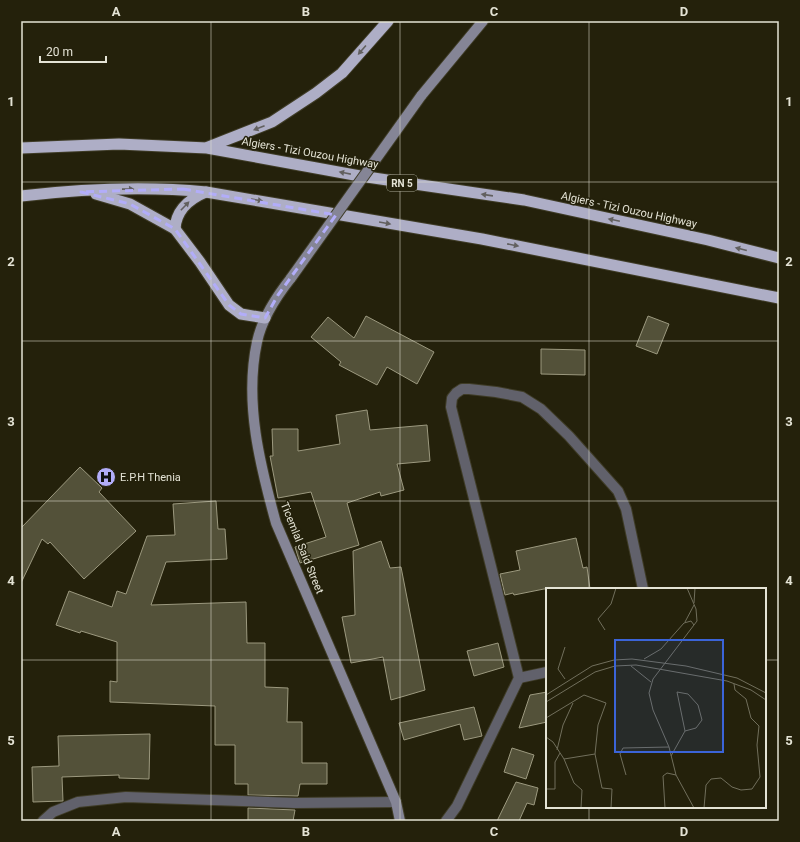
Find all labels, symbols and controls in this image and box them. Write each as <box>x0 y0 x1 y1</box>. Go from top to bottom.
text: A <box>112 4 121 19</box>
text: B <box>302 4 310 19</box>
text: C <box>490 4 499 19</box>
text: D <box>680 4 688 19</box>
scale bar <box>40 38 106 64</box>
text: 20 m <box>46 45 73 59</box>
one-way arrow <box>357 45 367 55</box>
text: 1 <box>7 94 15 109</box>
text: 1 <box>785 94 793 109</box>
one-way arrow <box>252 125 264 131</box>
street label: Algiers - Tizi Ouzou Highway <box>241 135 380 172</box>
one-way arrow <box>338 170 351 176</box>
road number: RN 5 <box>387 175 417 191</box>
one-way arrow <box>122 186 135 192</box>
street label: Algiers - Tizi Ouzou Highway <box>560 189 699 231</box>
one-way arrow <box>481 192 493 198</box>
one-way arrow <box>251 198 263 204</box>
one-way arrow <box>180 201 190 211</box>
one-way arrow <box>608 217 621 223</box>
one-way arrow <box>379 220 391 226</box>
one-way arrow <box>507 243 519 249</box>
one-way arrow <box>735 245 747 251</box>
text: 2 <box>7 254 15 269</box>
text: 2 <box>785 254 793 269</box>
text: 3 <box>7 414 15 429</box>
text: 3 <box>785 414 793 429</box>
hospital icon: E.P.H Thenia <box>95 466 117 488</box>
place label: E.P.H Thenia <box>120 471 181 484</box>
street label: Ticemlal Said Street <box>278 500 326 596</box>
text: 4 <box>7 573 15 588</box>
text: 4 <box>785 573 793 588</box>
inset map <box>546 588 766 808</box>
text: 5 <box>7 733 15 748</box>
text: 5 <box>785 733 793 748</box>
text: A <box>112 824 121 839</box>
text: B <box>302 824 310 839</box>
text: C <box>490 824 499 839</box>
text: D <box>680 824 688 839</box>

